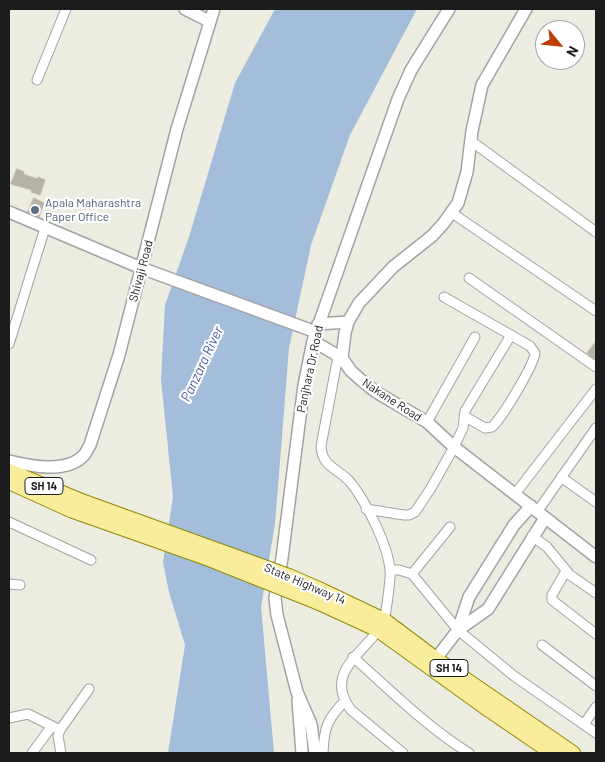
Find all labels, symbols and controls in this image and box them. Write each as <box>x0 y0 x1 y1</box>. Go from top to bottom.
north arrow <box>535 20 585 70</box>
text: N <box>563 44 582 60</box>
place label: Apala Maharashtra Paper Office <box>45 196 141 224</box>
marker: Apala Maharashtra Paper Office <box>29 204 41 216</box>
street label: Shivaji Road <box>126 239 156 303</box>
water label: Panzara River <box>177 324 227 404</box>
street label: Panjhara Dr Road <box>294 324 326 414</box>
street label: Nakane Road <box>360 375 424 425</box>
road number: SH 14 <box>25 478 63 494</box>
street label: State Highway 14 <box>262 560 348 608</box>
road number: SH 14 <box>430 660 468 676</box>

